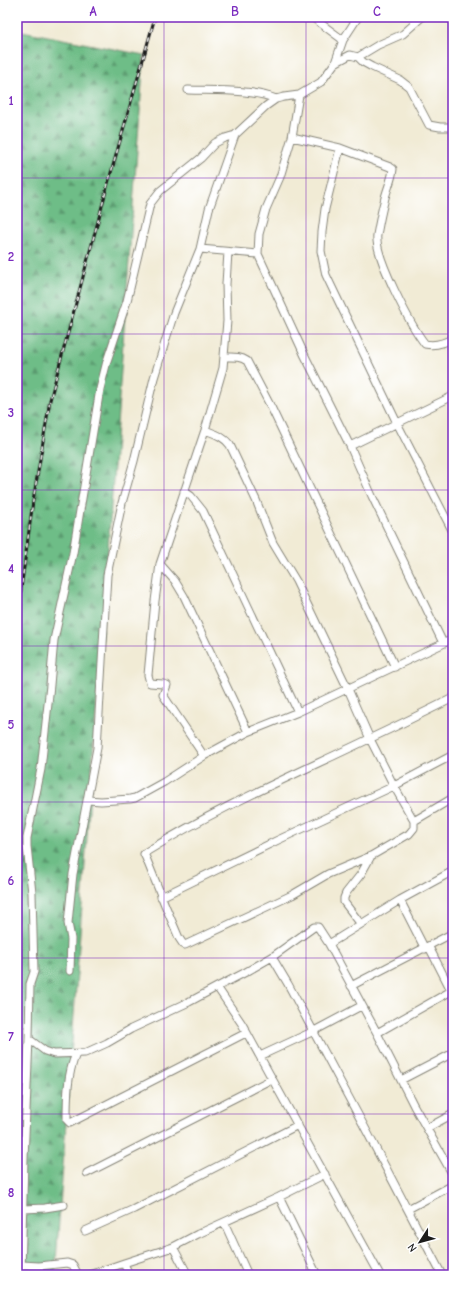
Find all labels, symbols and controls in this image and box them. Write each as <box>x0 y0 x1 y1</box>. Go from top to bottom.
text: A <box>89 4 97 19</box>
text: B <box>231 4 239 19</box>
text: C <box>373 4 381 19</box>
text: 1 <box>8 93 14 108</box>
text: 2 <box>8 249 14 264</box>
text: 3 <box>8 405 14 420</box>
text: 4 <box>8 561 14 576</box>
text: 5 <box>8 717 15 732</box>
text: 6 <box>8 873 15 888</box>
text: 7 <box>8 1029 14 1044</box>
text: 8 <box>8 1185 14 1200</box>
north arrow <box>400 1222 440 1262</box>
text: N <box>405 1241 420 1254</box>

